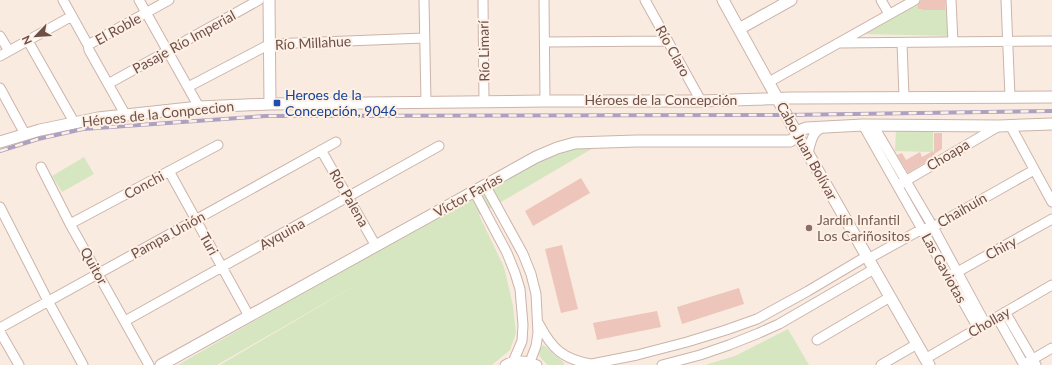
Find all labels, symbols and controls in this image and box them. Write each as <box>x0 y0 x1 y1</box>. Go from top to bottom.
street label: Pasaje Río Imperial <box>129 6 238 77</box>
street label: El Roble <box>92 9 144 48</box>
north arrow <box>16 16 56 56</box>
street label: Río Limarí <box>474 20 493 82</box>
street label: Río Claro <box>652 22 694 79</box>
street label: Río Millahue <box>274 32 352 53</box>
text: N <box>19 34 34 47</box>
place label: Heroes de la Concepción, 9046 <box>285 86 397 119</box>
street label: Héroes de la Concepción <box>585 91 737 108</box>
street label: Héroes de la Conpcecion <box>81 97 235 130</box>
marker: Heroes de la Concepción, 9046 <box>272 98 282 108</box>
street label: Cabo Juan Bolívar <box>773 99 841 203</box>
street label: Choapa <box>923 135 972 174</box>
street label: Río Palena <box>326 166 373 230</box>
street label: Conchi <box>121 167 167 202</box>
street label: Víctor Farías <box>430 169 505 220</box>
street label: Chaihuín <box>934 189 990 230</box>
street label: Pampa Unión <box>128 207 208 262</box>
place label: Jardín Infantil Los Cariñositos <box>817 211 910 244</box>
street label: Ayquina <box>256 214 308 253</box>
marker: Jardín Infantil Los Cariñositos <box>804 223 814 233</box>
street label: Turi <box>196 230 222 258</box>
street label: Las Gaviotas <box>918 230 971 306</box>
street label: Chiry <box>982 232 1020 263</box>
street label: Quitor <box>77 244 112 288</box>
street label: Chollay <box>965 302 1013 340</box>

